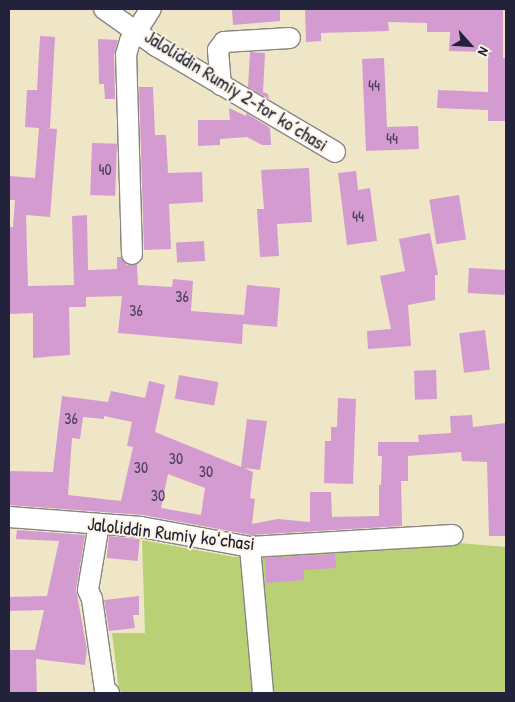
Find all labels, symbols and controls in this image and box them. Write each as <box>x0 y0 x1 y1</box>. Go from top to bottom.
north arrow <box>445 20 495 70</box>
street label: Jaloliddin Rumiy 2-tor koʼchasi <box>140 25 332 157</box>
text: N <box>474 44 494 59</box>
house number: 44 <box>368 75 380 95</box>
house number: 44 <box>386 128 398 148</box>
house number: 40 <box>98 159 112 179</box>
house number: 44 <box>352 206 364 226</box>
house number: 36 <box>175 286 189 306</box>
house number: 36 <box>129 300 143 320</box>
house number: 36 <box>64 408 78 428</box>
house number: 30 <box>169 448 183 468</box>
house number: 30 <box>134 457 148 477</box>
house number: 30 <box>199 461 213 481</box>
house number: 30 <box>151 485 165 505</box>
street label: Jaloliddin Rumiy koʻchasi <box>86 512 256 556</box>

